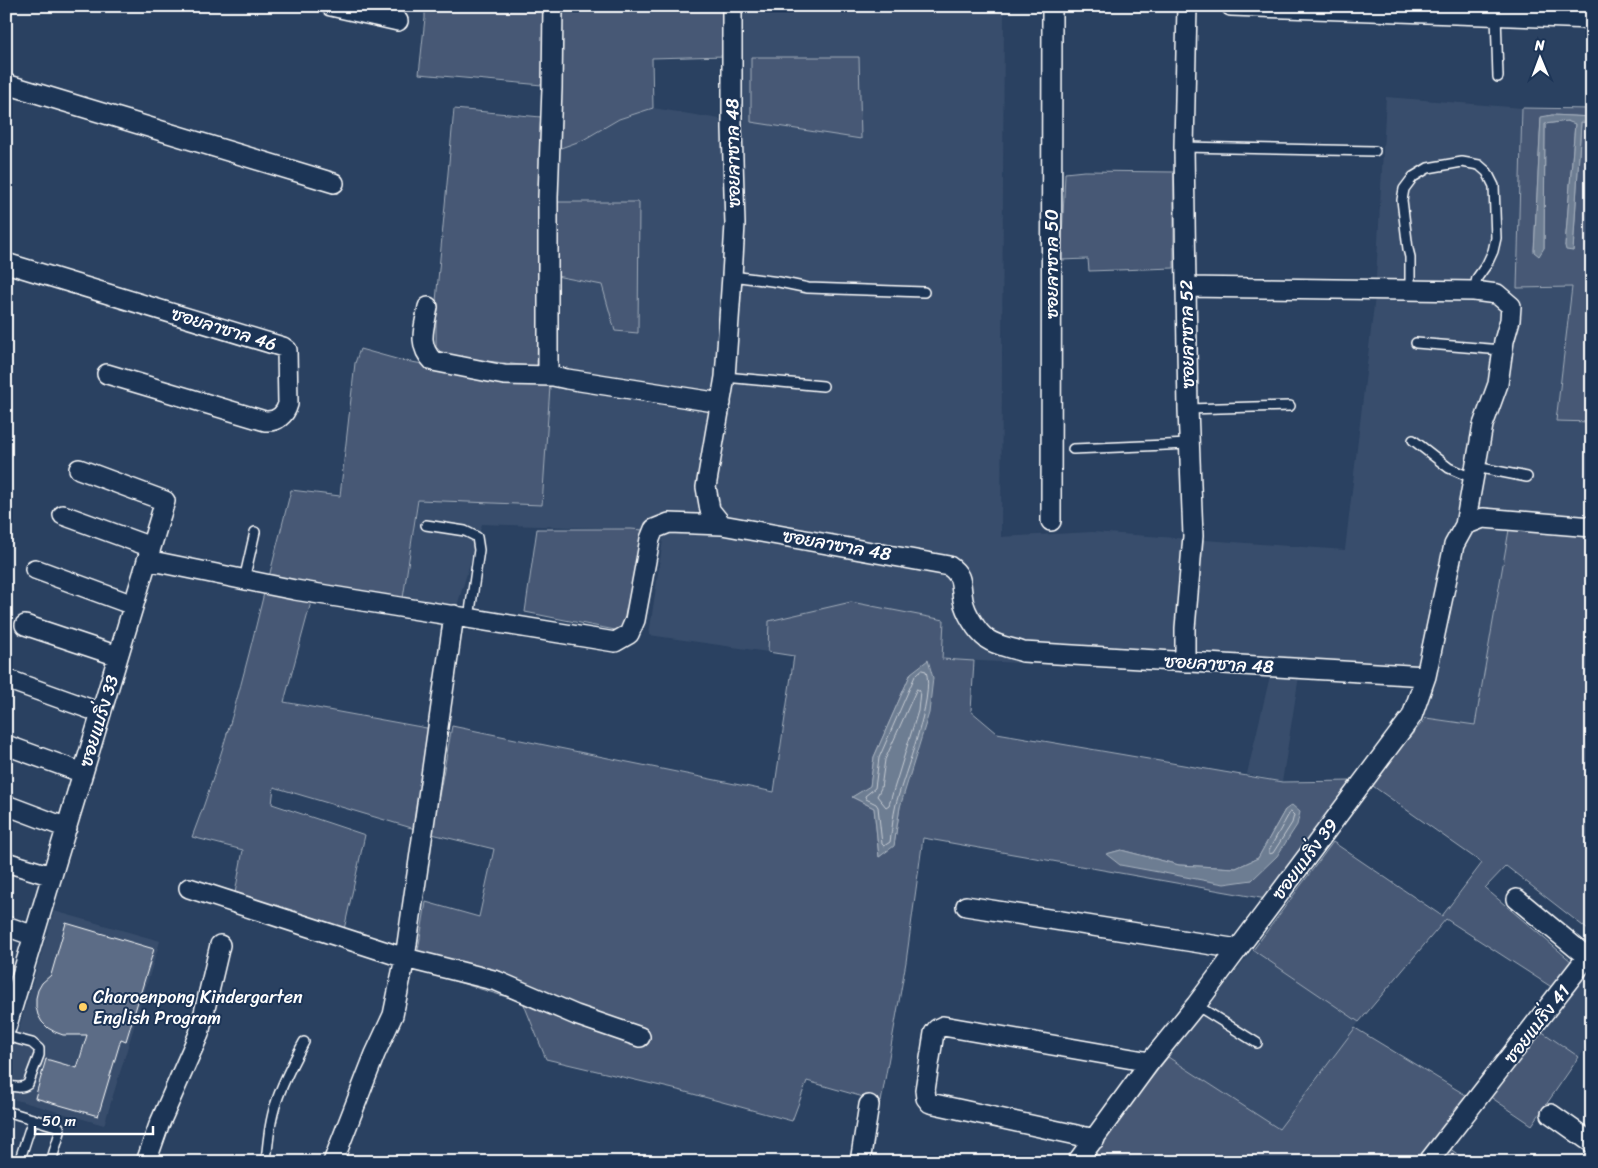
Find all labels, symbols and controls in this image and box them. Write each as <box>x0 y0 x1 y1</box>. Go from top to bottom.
north arrow <box>1516 32 1566 82</box>
text: N <box>1534 33 1545 58</box>
street label: ซอยลาซาล 48 <box>716 98 750 208</box>
street label: ซอยลาซาล 50 <box>1036 209 1068 319</box>
street label: ซอยลาซาล 52 <box>1170 279 1204 389</box>
street label: ซอยลาซาล 46 <box>167 298 281 360</box>
street label: ซอยลาซาล 48 <box>780 520 894 570</box>
street label: ซอยลาซาล 48 <box>1164 645 1275 683</box>
street label: ซอยแบริ่ง 33 <box>70 671 128 771</box>
street label: ซอยแบริ่ง 39 <box>1263 811 1347 907</box>
street label: ซอยแบริ่ง 41 <box>1495 977 1579 1071</box>
place label: Charoenpong Kindergarten English Program <box>93 981 303 1034</box>
marker: Charoenpong Kindergarten English Program <box>77 1001 89 1013</box>
scale bar <box>35 1103 152 1135</box>
text: 50 m <box>42 1108 77 1134</box>

